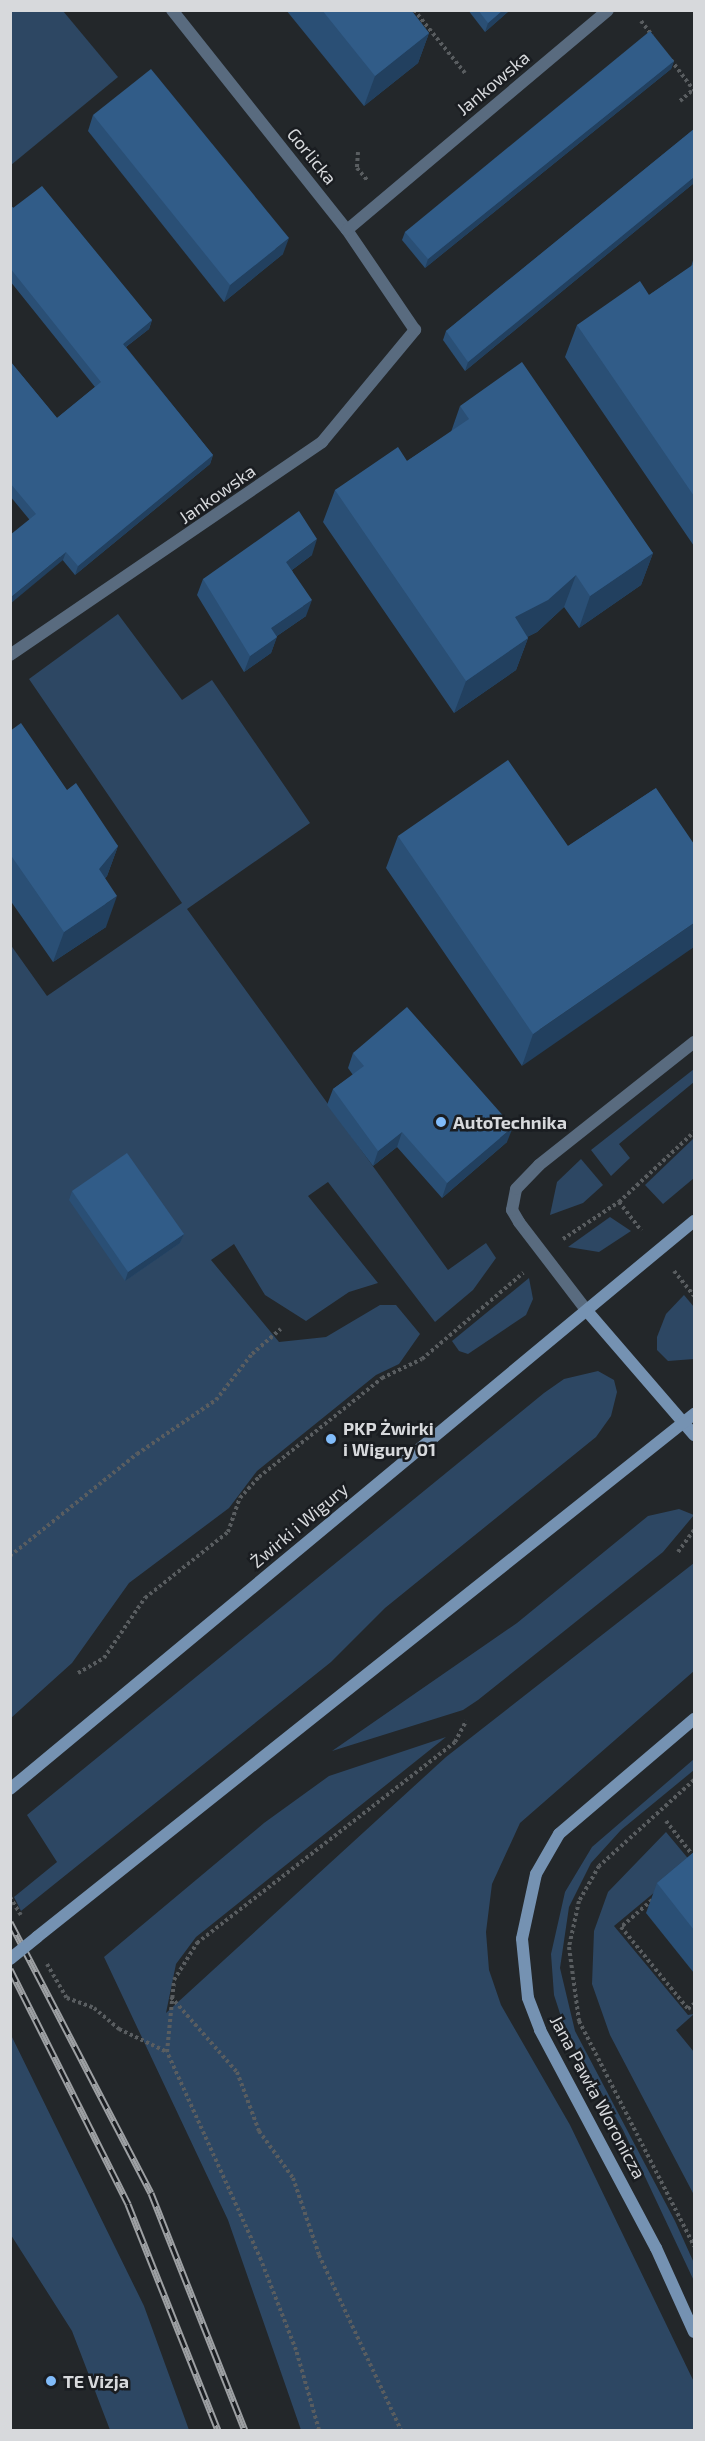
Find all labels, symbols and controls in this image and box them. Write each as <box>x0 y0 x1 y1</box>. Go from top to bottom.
street label: Jankowska <box>452 46 534 120</box>
street label: Gorlicka <box>283 123 341 189</box>
street label: Jankowska <box>175 460 259 528</box>
place label: AutoTechnika <box>453 1111 567 1133</box>
marker: AutoTechnika <box>434 1115 448 1129</box>
place label: PKP Żwirki i Wigury 01 <box>343 1418 436 1460</box>
marker: PKP Żwirki i Wigury 01 <box>324 1432 338 1446</box>
street label: Żwirki i Wigury <box>246 1478 352 1572</box>
street label: Jana Pawła Woronicza <box>546 2011 650 2183</box>
place label: TE Vizja <box>63 2370 129 2392</box>
marker: TE Vizja <box>44 2374 58 2388</box>

